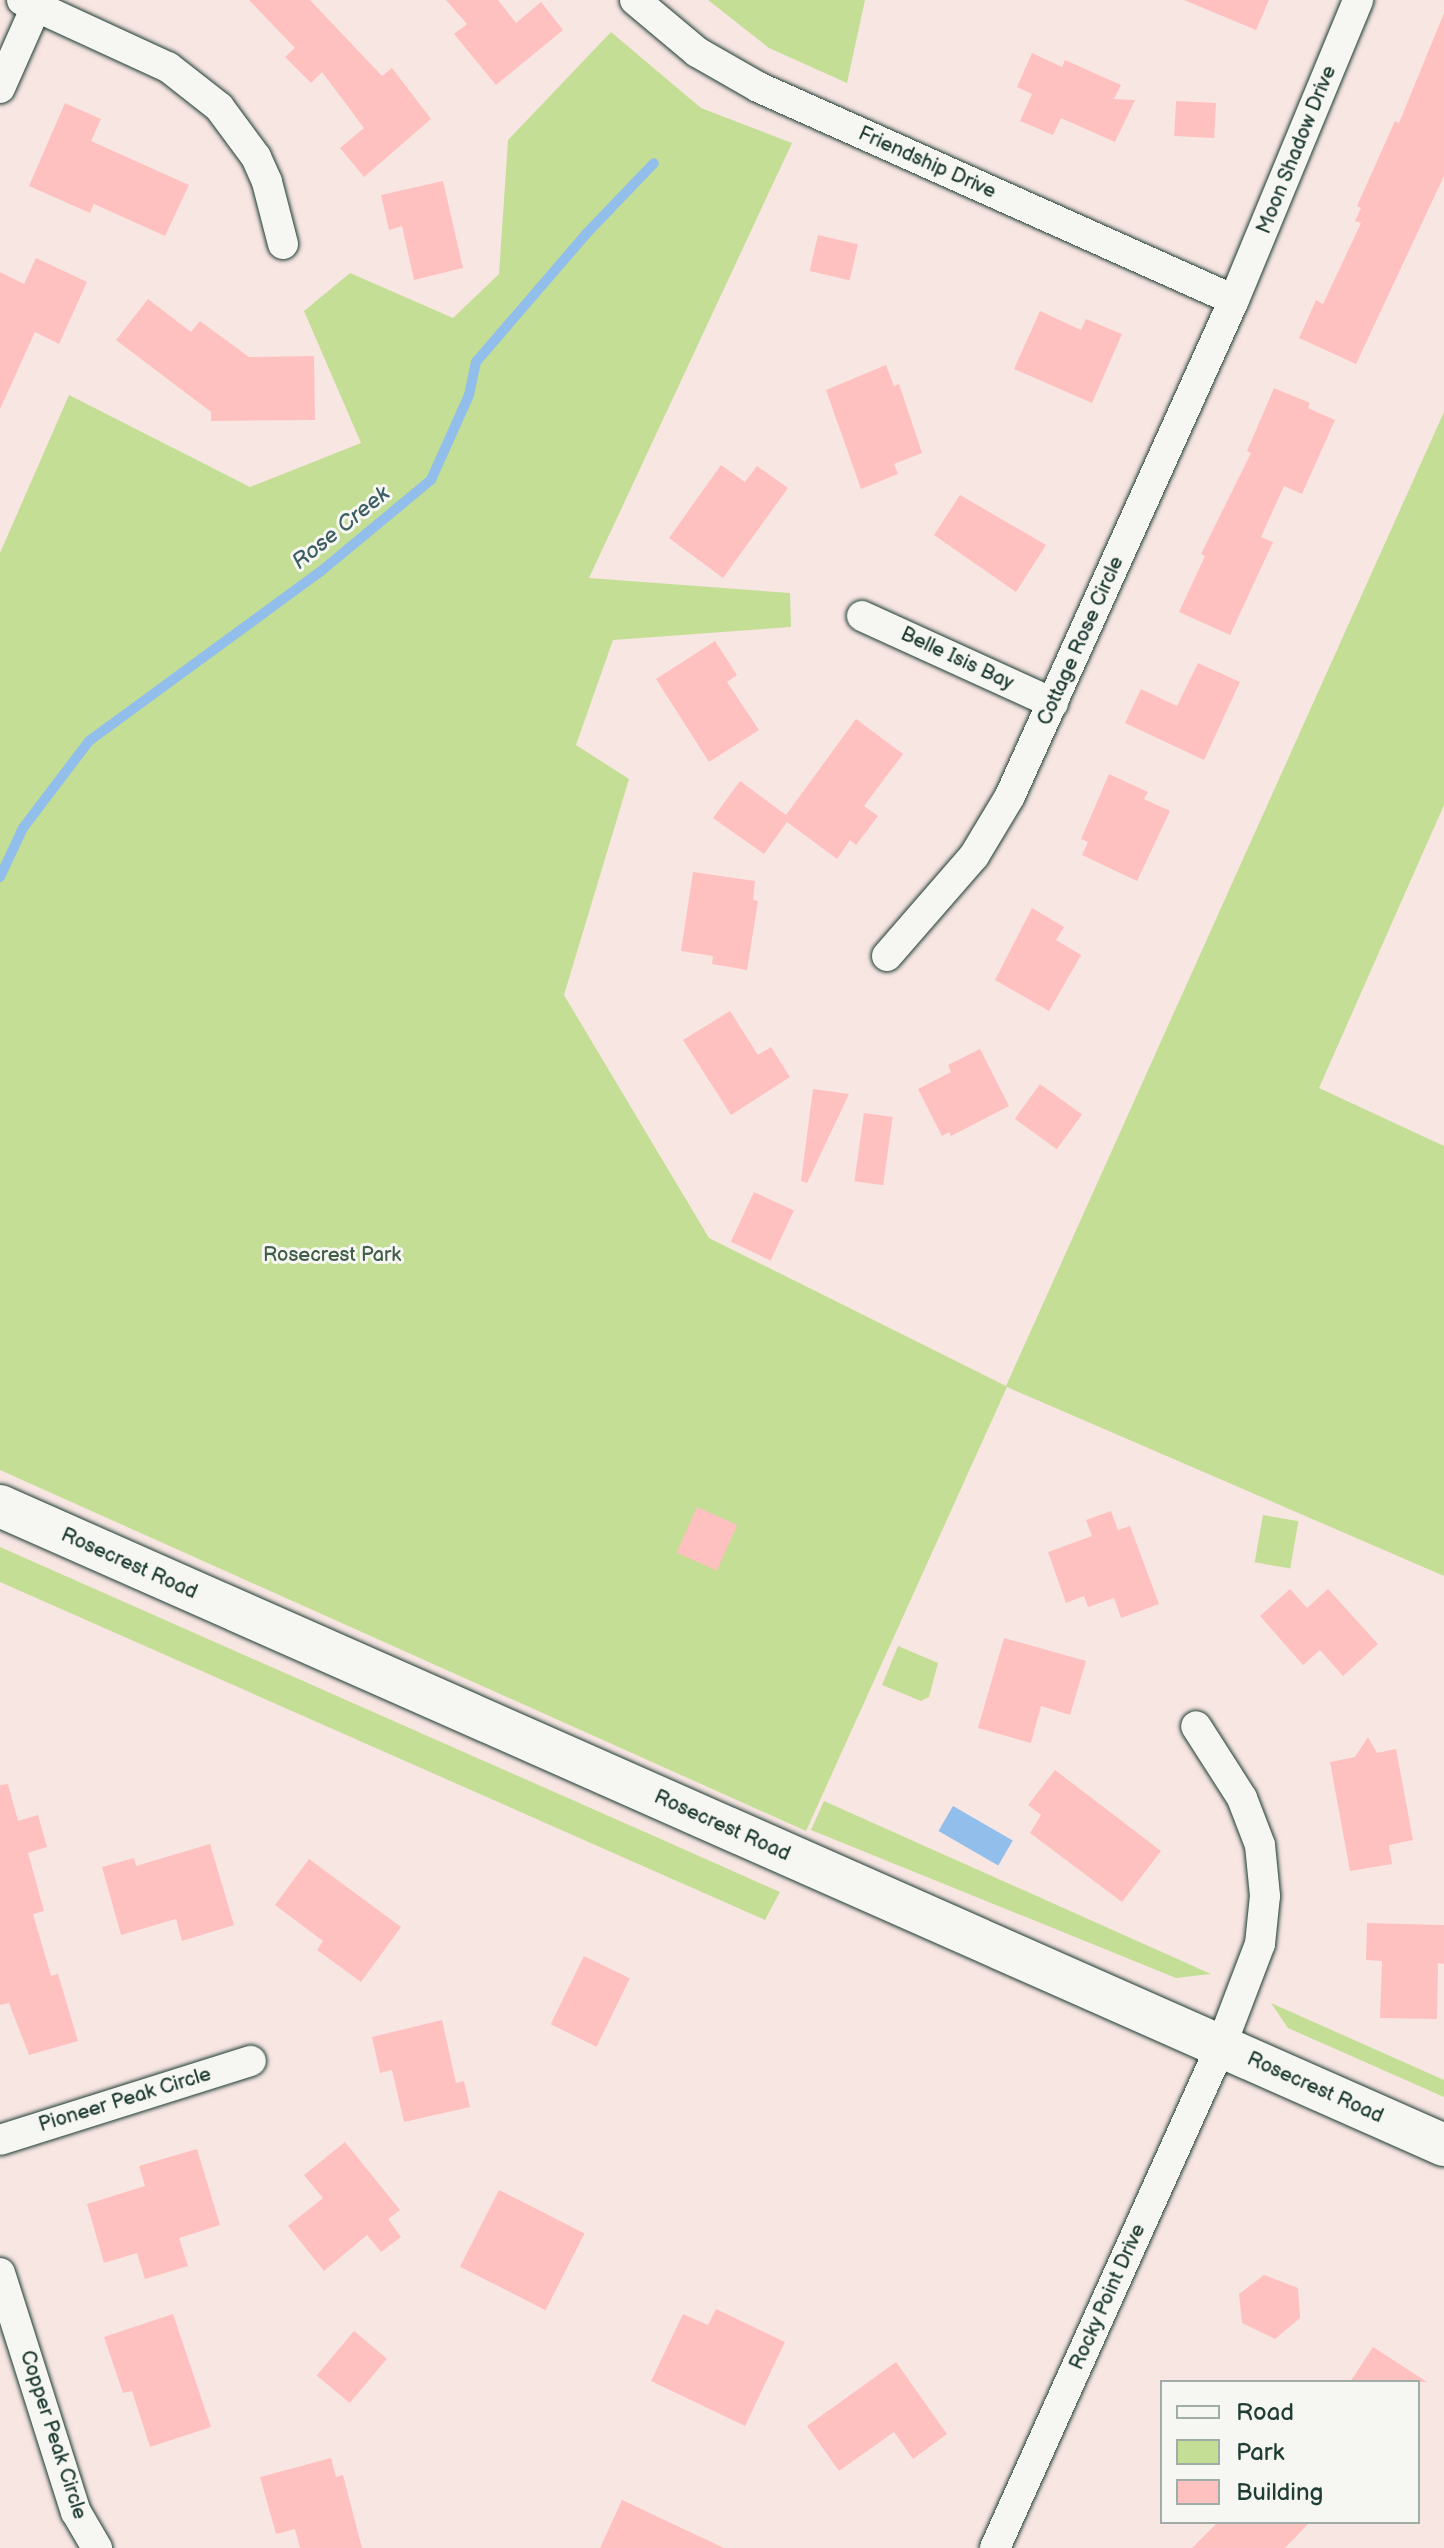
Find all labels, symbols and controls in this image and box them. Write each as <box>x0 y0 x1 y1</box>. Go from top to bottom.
street label: Moon Shadow Drive <box>1252 62 1342 238</box>
street label: Friendship Drive <box>854 122 1000 204</box>
water label: Rose Creek <box>287 481 395 575</box>
street label: Cottage Rose Circle <box>1033 553 1129 729</box>
street label: Belle Isis Bay <box>897 622 1017 696</box>
park label: Rosecrest Park <box>263 1243 401 1267</box>
street label: Rosecrest Road <box>57 1523 201 1605</box>
street label: Rosecrest Road <box>650 1785 794 1867</box>
street label: Rosecrest Road <box>1243 2047 1387 2129</box>
street label: Pioneer Peak Circle <box>36 2062 214 2138</box>
street label: Rocky Point Drive <box>1065 2220 1151 2374</box>
street label: Copper Peak Circle <box>14 2348 92 2522</box>
legend <box>1160 2380 1420 2524</box>
text: Road <box>1236 2398 1294 2427</box>
text: Park <box>1236 2438 1284 2467</box>
text: Building <box>1236 2478 1323 2507</box>

